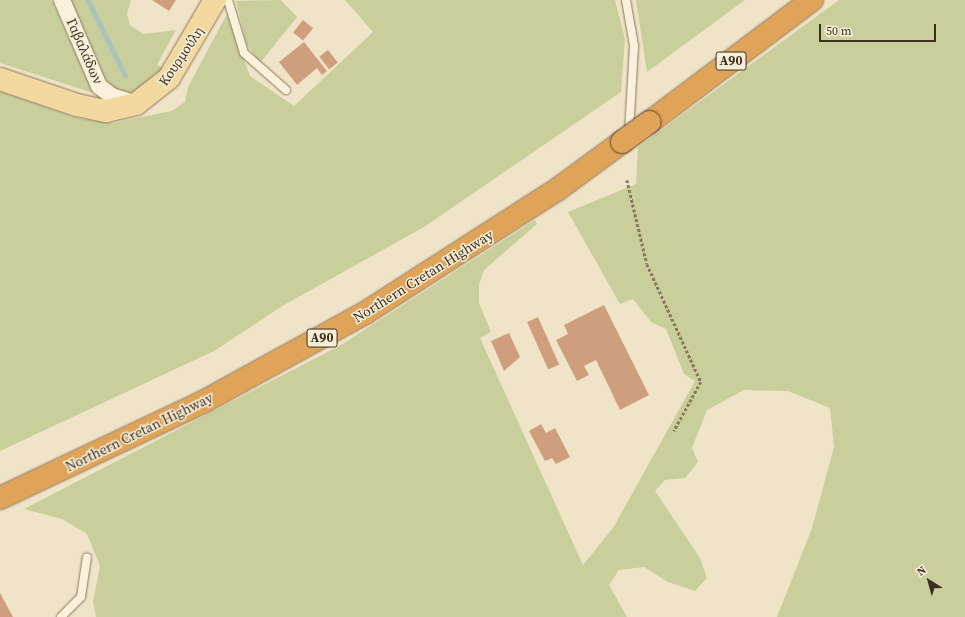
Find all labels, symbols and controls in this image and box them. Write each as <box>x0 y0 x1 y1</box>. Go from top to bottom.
street label: Γαβαλάδων <box>63 16 107 86</box>
scale bar <box>821 16 938 42</box>
street label: Κουρμούλη <box>155 23 207 89</box>
text: 50 m <box>826 23 852 39</box>
road number: Α90 <box>715 50 747 72</box>
street label: Northern Cretan Highway <box>350 226 496 326</box>
road number: Α90 <box>306 327 338 349</box>
street label: Northern Cretan Highway <box>63 389 215 475</box>
north arrow <box>909 561 949 601</box>
text: N <box>914 563 929 579</box>

